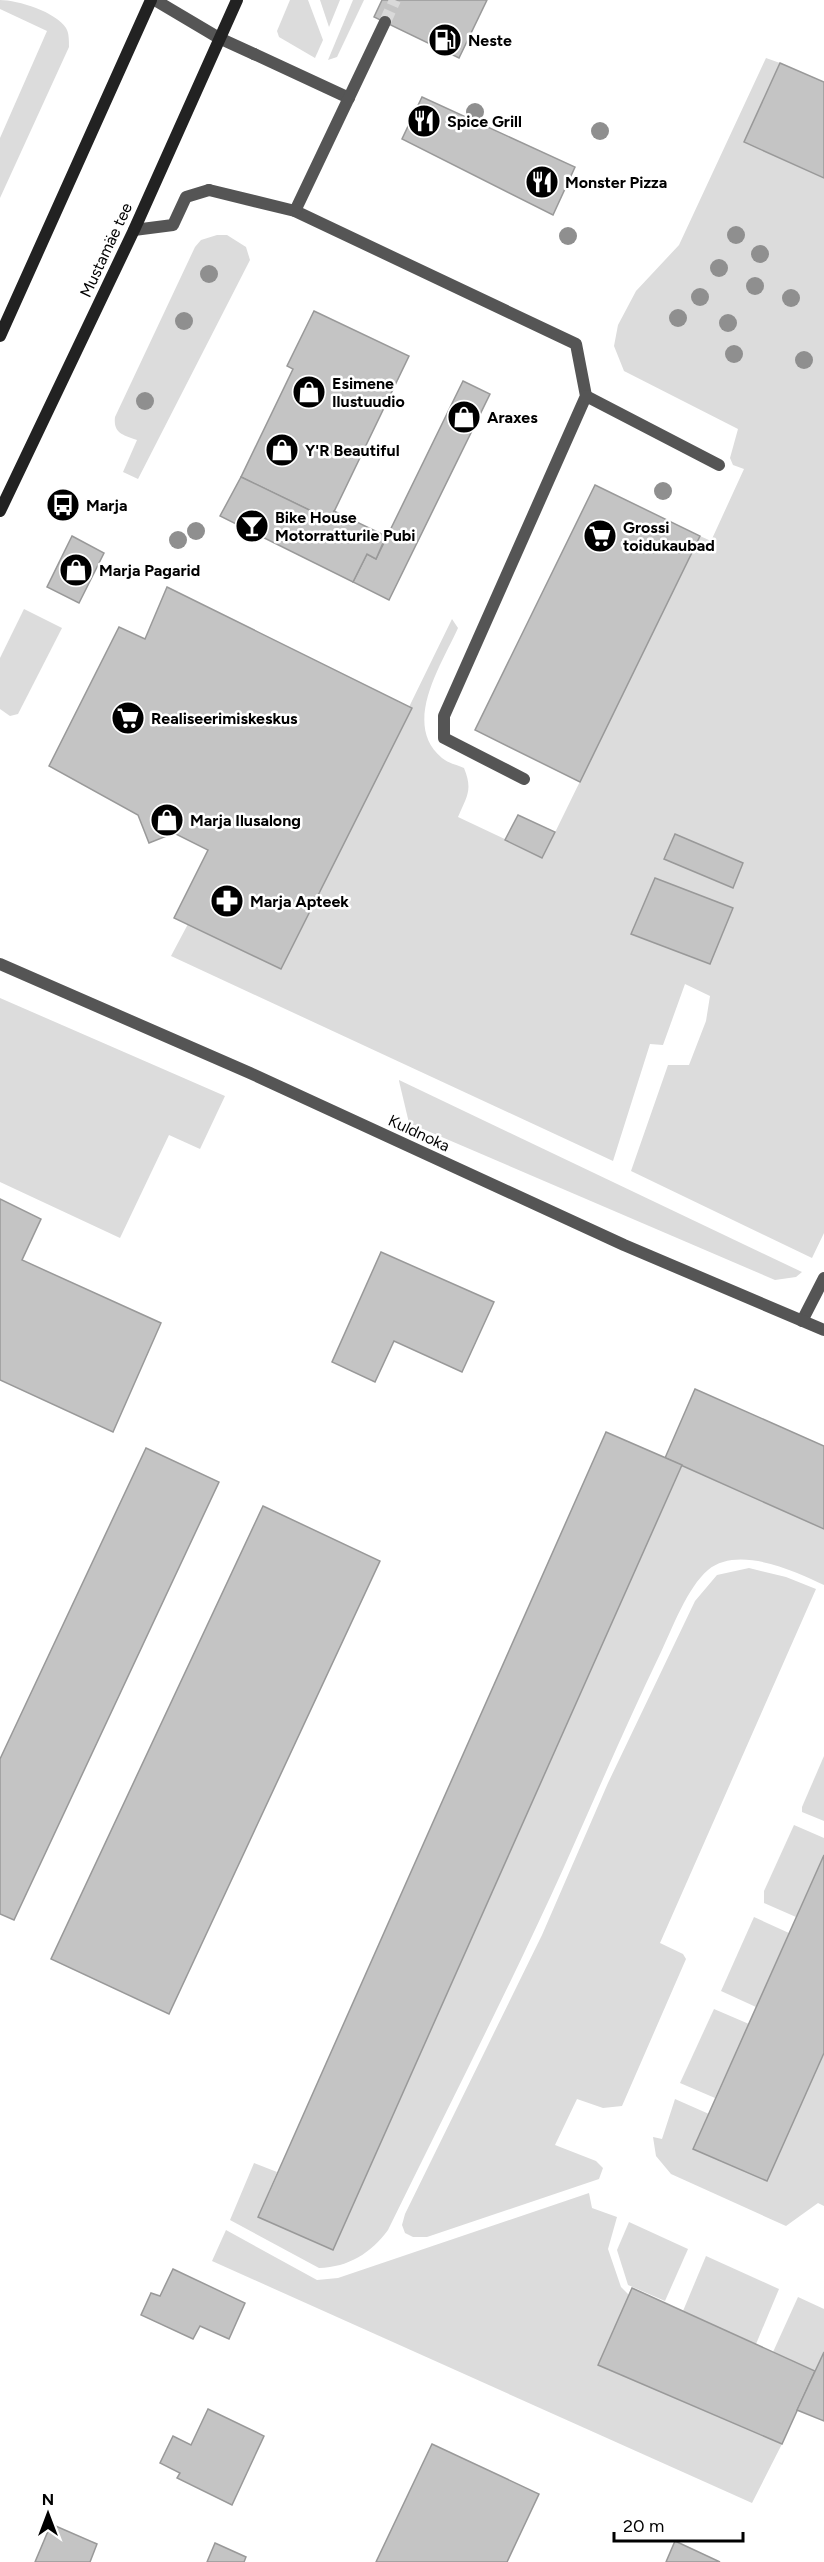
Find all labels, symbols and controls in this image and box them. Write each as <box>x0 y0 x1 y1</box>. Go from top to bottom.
fuel station icon: Neste <box>427 22 463 58</box>
place label: Neste <box>468 31 512 50</box>
restaurant icon: Spice Grill <box>406 103 442 139</box>
place label: Spice Grill <box>447 112 522 131</box>
restaurant icon: Monster Pizza <box>524 164 560 200</box>
place label: Monster Pizza <box>565 173 667 192</box>
street label: Mustamäe tee <box>76 200 136 300</box>
shop icon: Esimene Ilustuudio <box>291 374 327 410</box>
place label: Esimene Ilustuudio <box>332 374 405 411</box>
shop icon: Araxes <box>446 399 482 435</box>
place label: Araxes <box>487 408 538 427</box>
shop icon: Y'R Beautiful <box>264 432 300 468</box>
place label: Y'R Beautiful <box>305 441 400 460</box>
bus stop icon: Marja <box>45 487 81 523</box>
place label: Marja <box>86 496 128 515</box>
bar icon: Bike House Motorratturile Pubi <box>234 508 270 544</box>
place label: Bike House Motorratturile Pubi <box>275 508 416 545</box>
supermarket icon: Grossi toidukaubad <box>582 518 618 554</box>
place label: Grossi toidukaubad <box>623 518 715 555</box>
shop icon: Marja Pagarid <box>58 552 94 588</box>
place label: Marja Pagarid <box>99 561 200 580</box>
supermarket icon: Realiseerimiskeskus <box>110 700 146 736</box>
place label: Realiseerimiskeskus <box>151 709 298 728</box>
shop icon: Marja Ilusalong <box>149 802 185 838</box>
place label: Marja Ilusalong <box>190 811 301 830</box>
pharmacy icon: Marja Apteek <box>209 883 245 919</box>
place label: Marja Apteek <box>250 892 349 911</box>
street label: Kuldnoka <box>385 1111 453 1155</box>
north arrow <box>18 2484 78 2544</box>
text: N <box>42 2490 54 2509</box>
scale bar <box>614 2505 743 2543</box>
text: 20 m <box>623 2515 664 2537</box>

